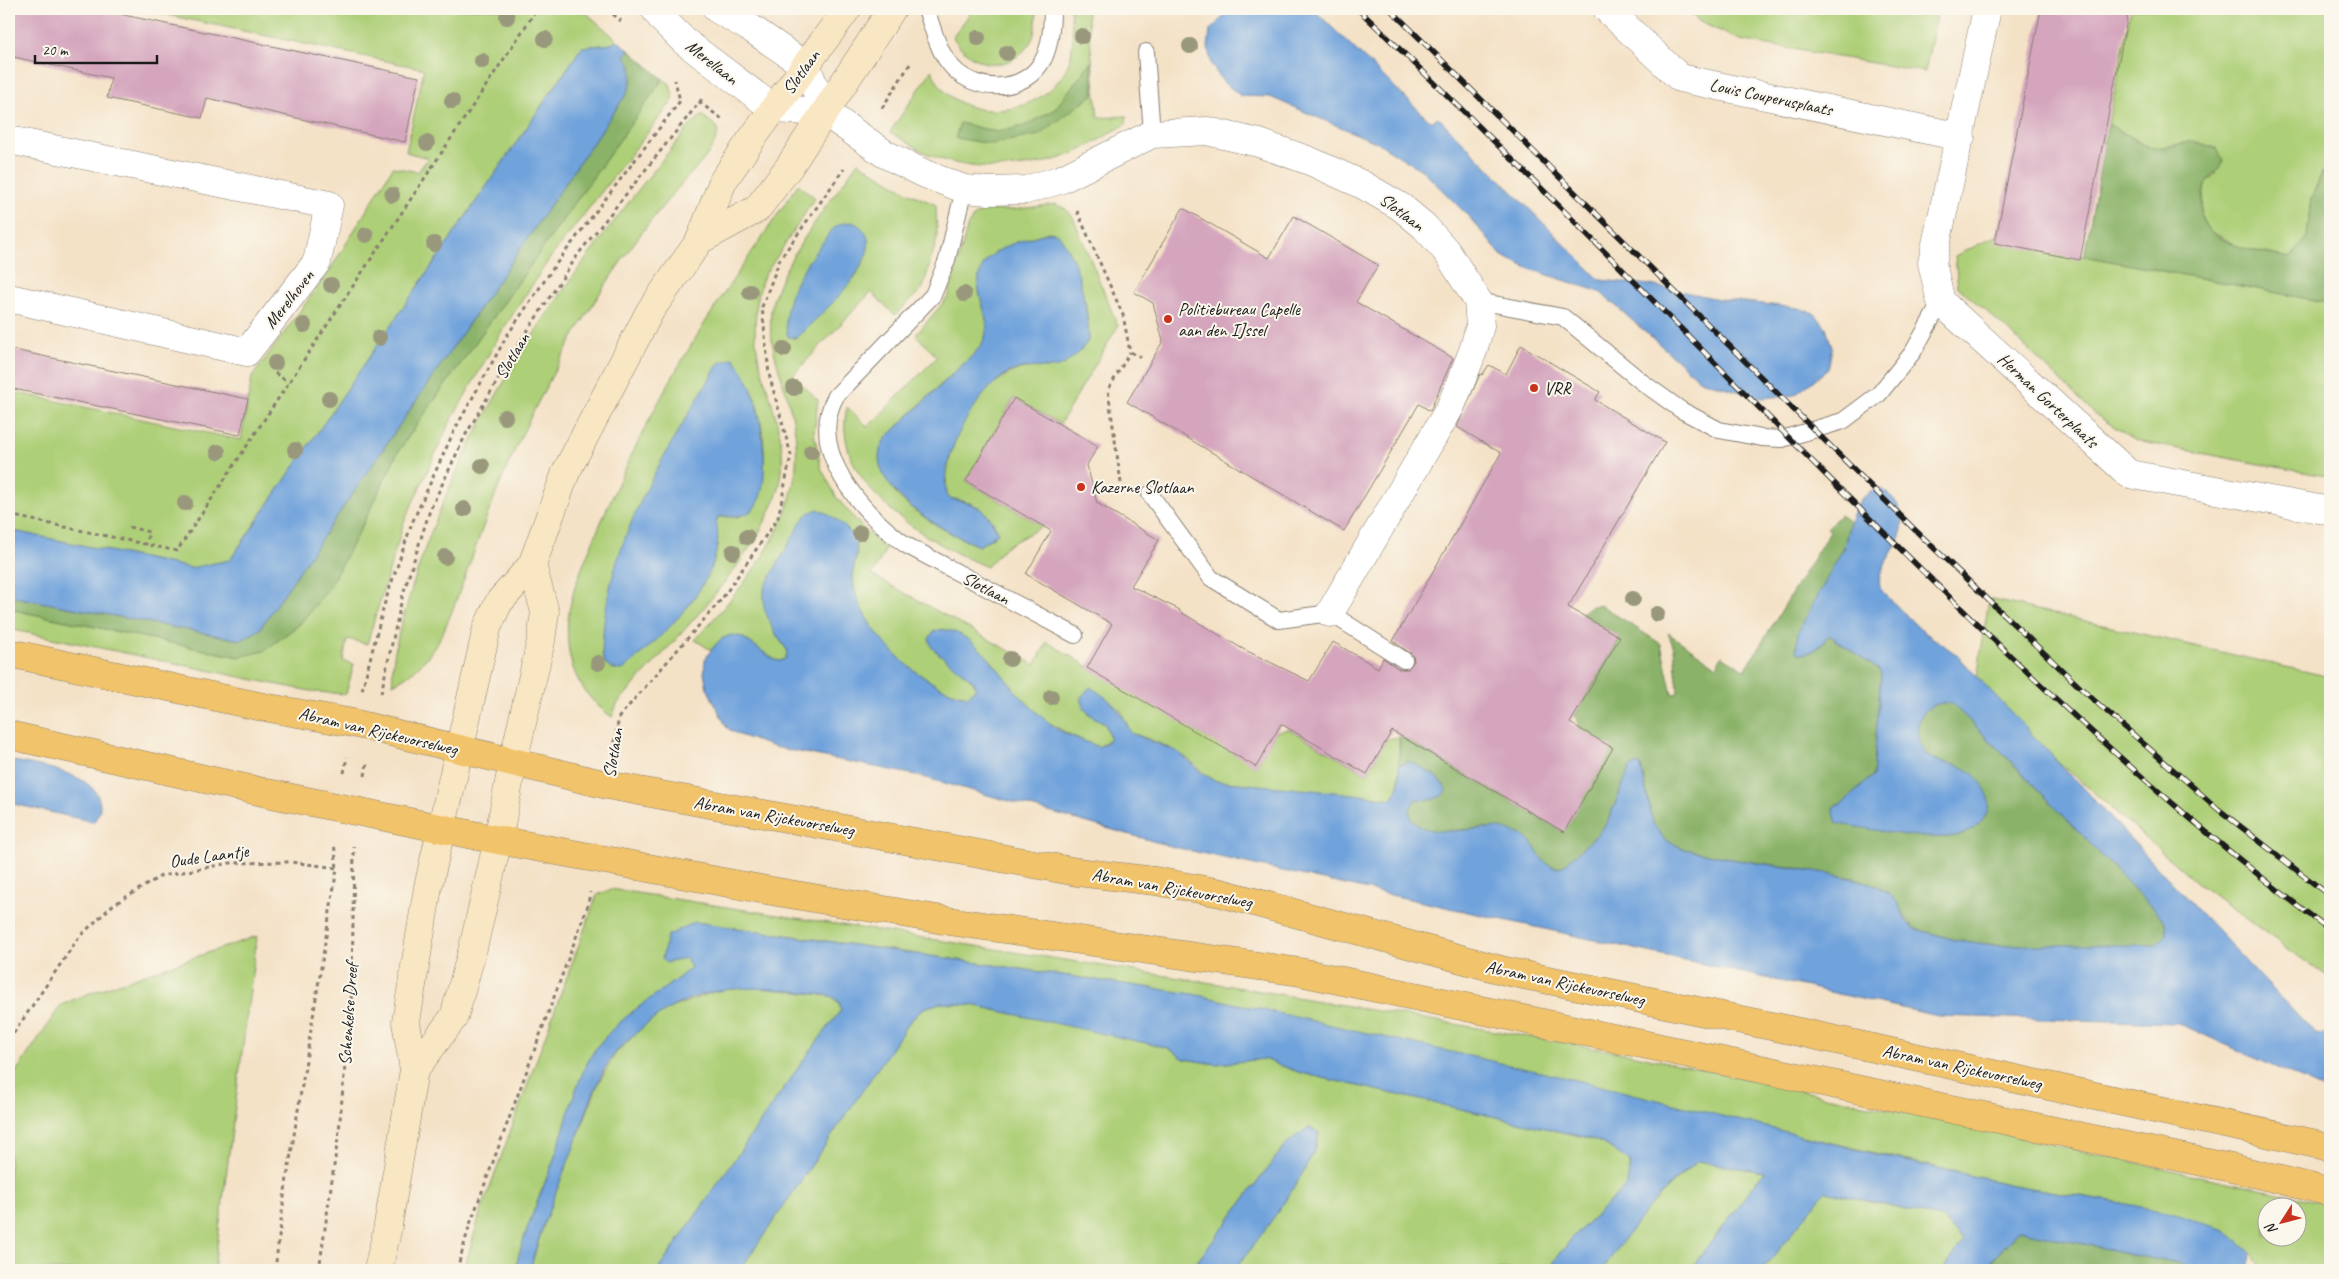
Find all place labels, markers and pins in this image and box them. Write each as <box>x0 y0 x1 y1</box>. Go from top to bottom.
place label: Politiebureau Capelle aan den IJssel <box>1178 298 1301 341</box>
marker: Politiebureau Capelle aan den IJssel <box>1162 313 1174 325</box>
place label: VRR <box>1544 377 1572 399</box>
marker: VRR <box>1528 382 1540 394</box>
place label: Kazerne Slotlaan <box>1091 476 1195 498</box>
marker: Kazerne Slotlaan <box>1075 481 1087 493</box>

